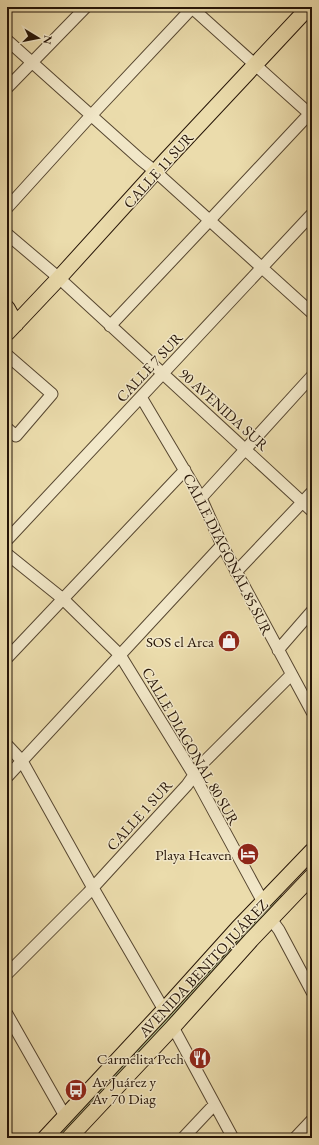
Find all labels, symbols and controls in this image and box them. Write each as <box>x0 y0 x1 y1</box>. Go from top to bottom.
north arrow <box>18 18 58 58</box>
text: N <box>40 34 56 45</box>
street label: CALLE 11 SUR <box>119 128 197 212</box>
street label: CALLE 7 SUR <box>112 328 186 406</box>
street label: 90 AVENIDA SUR <box>175 364 273 454</box>
street label: CALLE DIAGONAL 85 SUR <box>179 470 277 638</box>
shop icon: SOS el Arca <box>216 628 242 654</box>
place label: SOS el Arca <box>146 632 214 651</box>
street label: CALLE DIAGONAL 80 SUR <box>138 664 244 828</box>
street label: CALLE 1 SUR <box>102 775 176 854</box>
hotel icon: Playa Heaven <box>235 841 261 867</box>
place label: Playa Heaven <box>155 845 232 864</box>
street label: AVENIDA BENITO JUÁREZ <box>134 895 272 1041</box>
restaurant icon: Carmelita Pech <box>187 1045 213 1071</box>
place label: Carmelita Pech <box>97 1049 184 1068</box>
place label: Av Juárez y Av 70 Diag <box>91 1072 156 1108</box>
bus stop icon: Av Juárez y Av 70 Diag <box>63 1077 89 1103</box>

